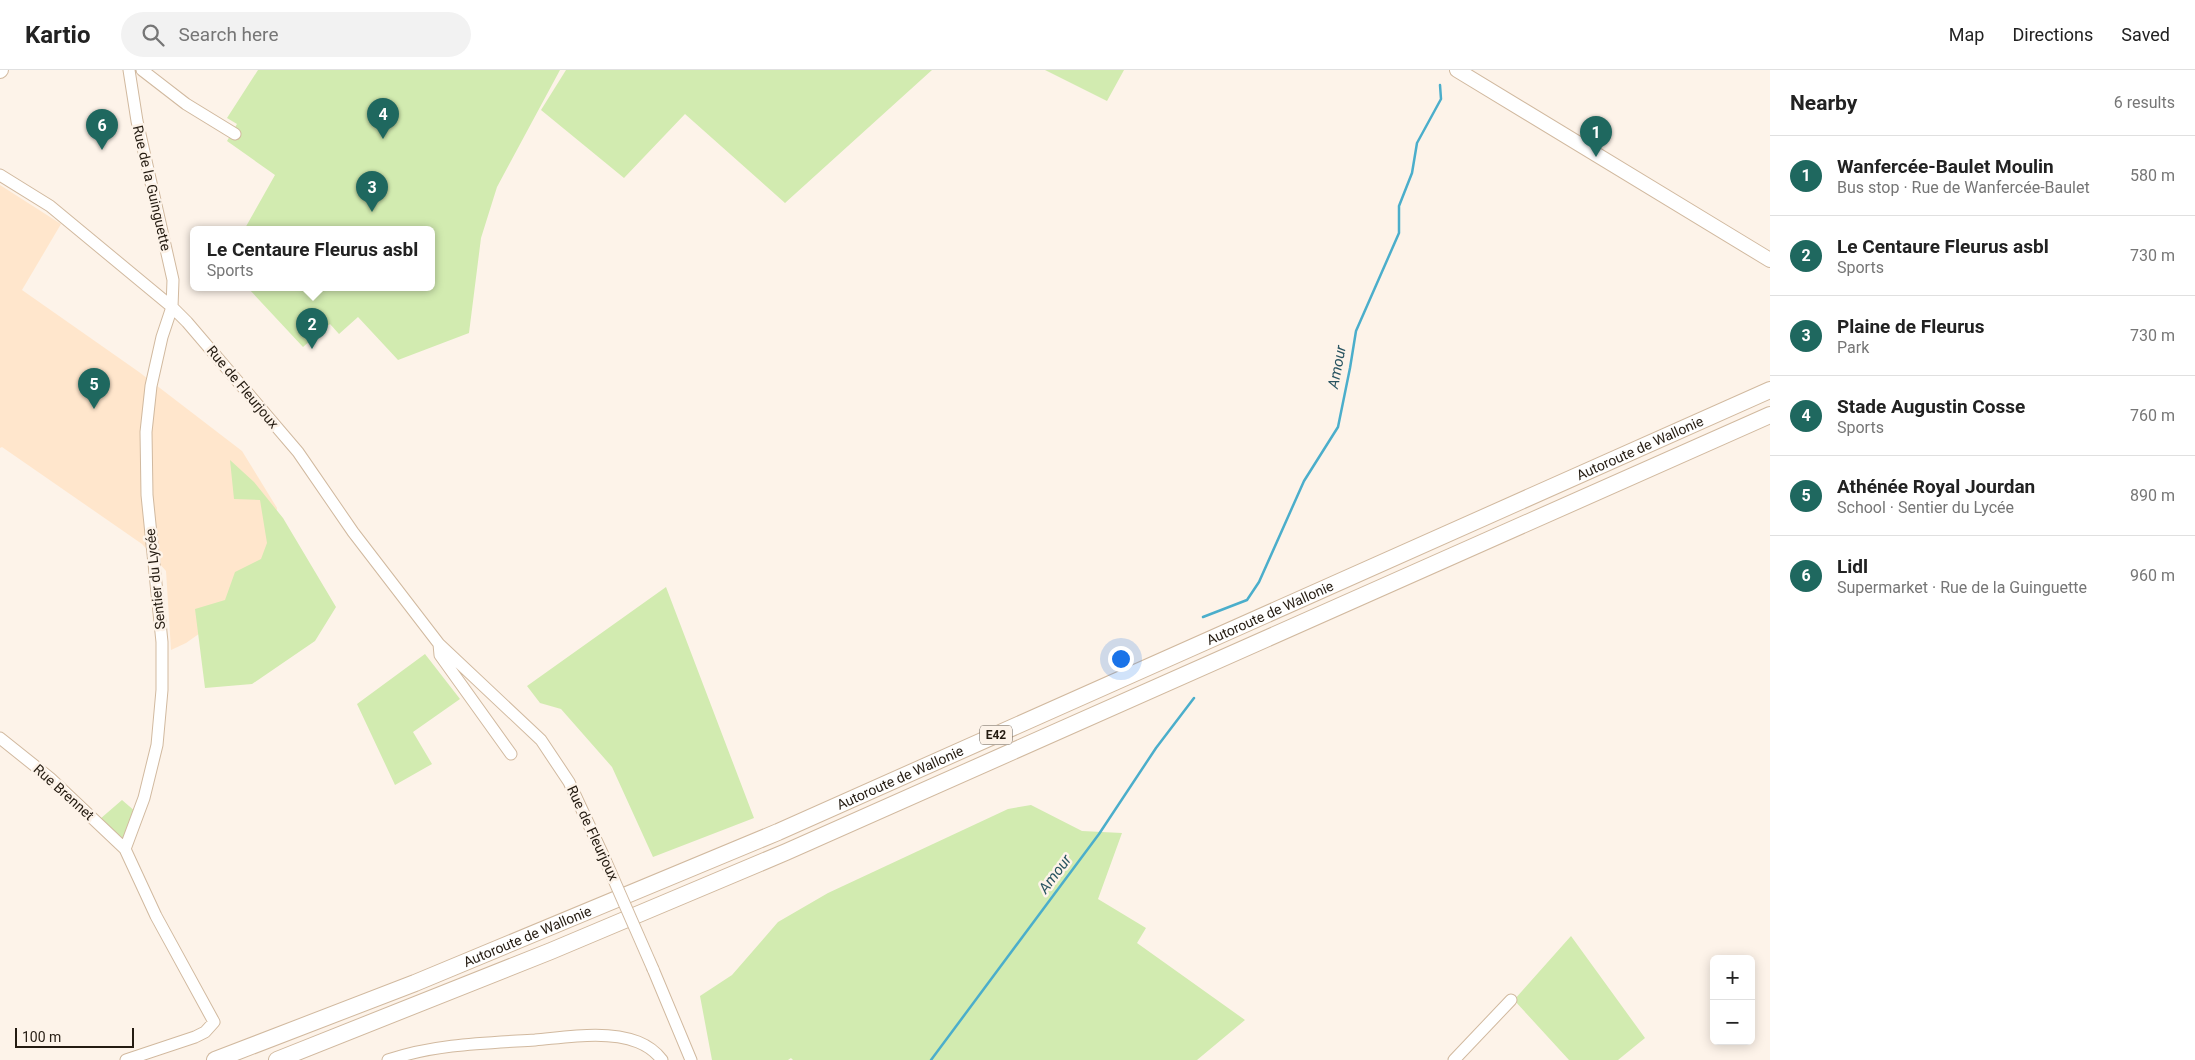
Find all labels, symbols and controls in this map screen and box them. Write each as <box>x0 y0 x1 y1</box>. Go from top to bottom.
search box <box>121 12 471 57</box>
text: Kartio <box>25 21 91 49</box>
icon: search <box>139 21 167 49</box>
text: Search here <box>179 23 278 46</box>
text: Map <box>1949 24 1984 45</box>
text: Directions <box>2012 24 2093 45</box>
text: Saved <box>2121 24 2170 45</box>
text: Nearby <box>1790 91 1857 115</box>
text: 6 results <box>2114 93 2175 112</box>
pin: 4 <box>367 98 399 139</box>
pin: 6 <box>86 109 118 150</box>
pin: 1 <box>1580 116 1612 157</box>
street label: Rue de la Guinguette <box>130 124 174 252</box>
text: Wanfercée-Baulet Moulin <box>1837 155 2054 178</box>
text: 1 <box>1801 166 1811 185</box>
text: 580 m <box>2130 166 2175 185</box>
pin: 3 <box>356 171 388 212</box>
text: Bus stop · Rue de Wanfercée-Baulet <box>1837 178 2090 197</box>
popup <box>190 226 435 291</box>
text: Le Centaure Fleurus asbl <box>1837 235 2049 258</box>
text: Le Centaure Fleurus asbl <box>207 238 418 261</box>
text: 2 <box>1801 246 1811 265</box>
text: 730 m <box>2130 246 2175 265</box>
text: Sports <box>1837 258 1884 277</box>
text: Sports <box>207 261 254 280</box>
pin: 2 <box>296 308 328 349</box>
text: Plaine de Fleurus <box>1837 315 1985 338</box>
text: 3 <box>1801 326 1811 345</box>
text: 730 m <box>2130 326 2175 345</box>
text: Park <box>1837 338 1869 357</box>
street label: Rue de Fleurjoux <box>204 342 282 432</box>
water label: Amour <box>1324 343 1350 391</box>
pin: 5 <box>78 368 110 409</box>
text: Stade Augustin Cosse <box>1837 395 2025 418</box>
text: 4 <box>1801 406 1811 425</box>
text: 760 m <box>2130 406 2175 425</box>
street label: Autoroute de Wallonie <box>1574 413 1706 483</box>
text: Sports <box>1837 418 1884 437</box>
text: Athénée Royal Jourdan <box>1837 475 2035 498</box>
text: 5 <box>1801 486 1811 505</box>
text: 890 m <box>2130 486 2175 505</box>
text: School · Sentier du Lycée <box>1837 498 2014 517</box>
street label: Sentier du Lycée <box>142 528 168 630</box>
text: Lidl <box>1837 555 1868 578</box>
text: 6 <box>1801 566 1811 585</box>
text: 960 m <box>2130 566 2175 585</box>
street label: Autoroute de Wallonie <box>1204 578 1336 648</box>
text: Supermarket · Rue de la Guinguette <box>1837 578 2087 597</box>
your location <box>1108 646 1134 672</box>
road number: E42 <box>980 726 1012 744</box>
street label: Autoroute de Wallonie <box>834 742 966 813</box>
street label: Rue Brennet <box>31 761 98 823</box>
street label: Rue de Fleurjoux <box>564 783 622 883</box>
water label: Amour <box>1034 850 1076 898</box>
street label: Autoroute de Wallonie <box>461 903 594 970</box>
map controls <box>1710 955 1755 1045</box>
button: + <box>1710 955 1755 1000</box>
button: − <box>1710 1000 1755 1045</box>
scale bar <box>15 1025 134 1048</box>
text: 100 m <box>22 1029 61 1045</box>

